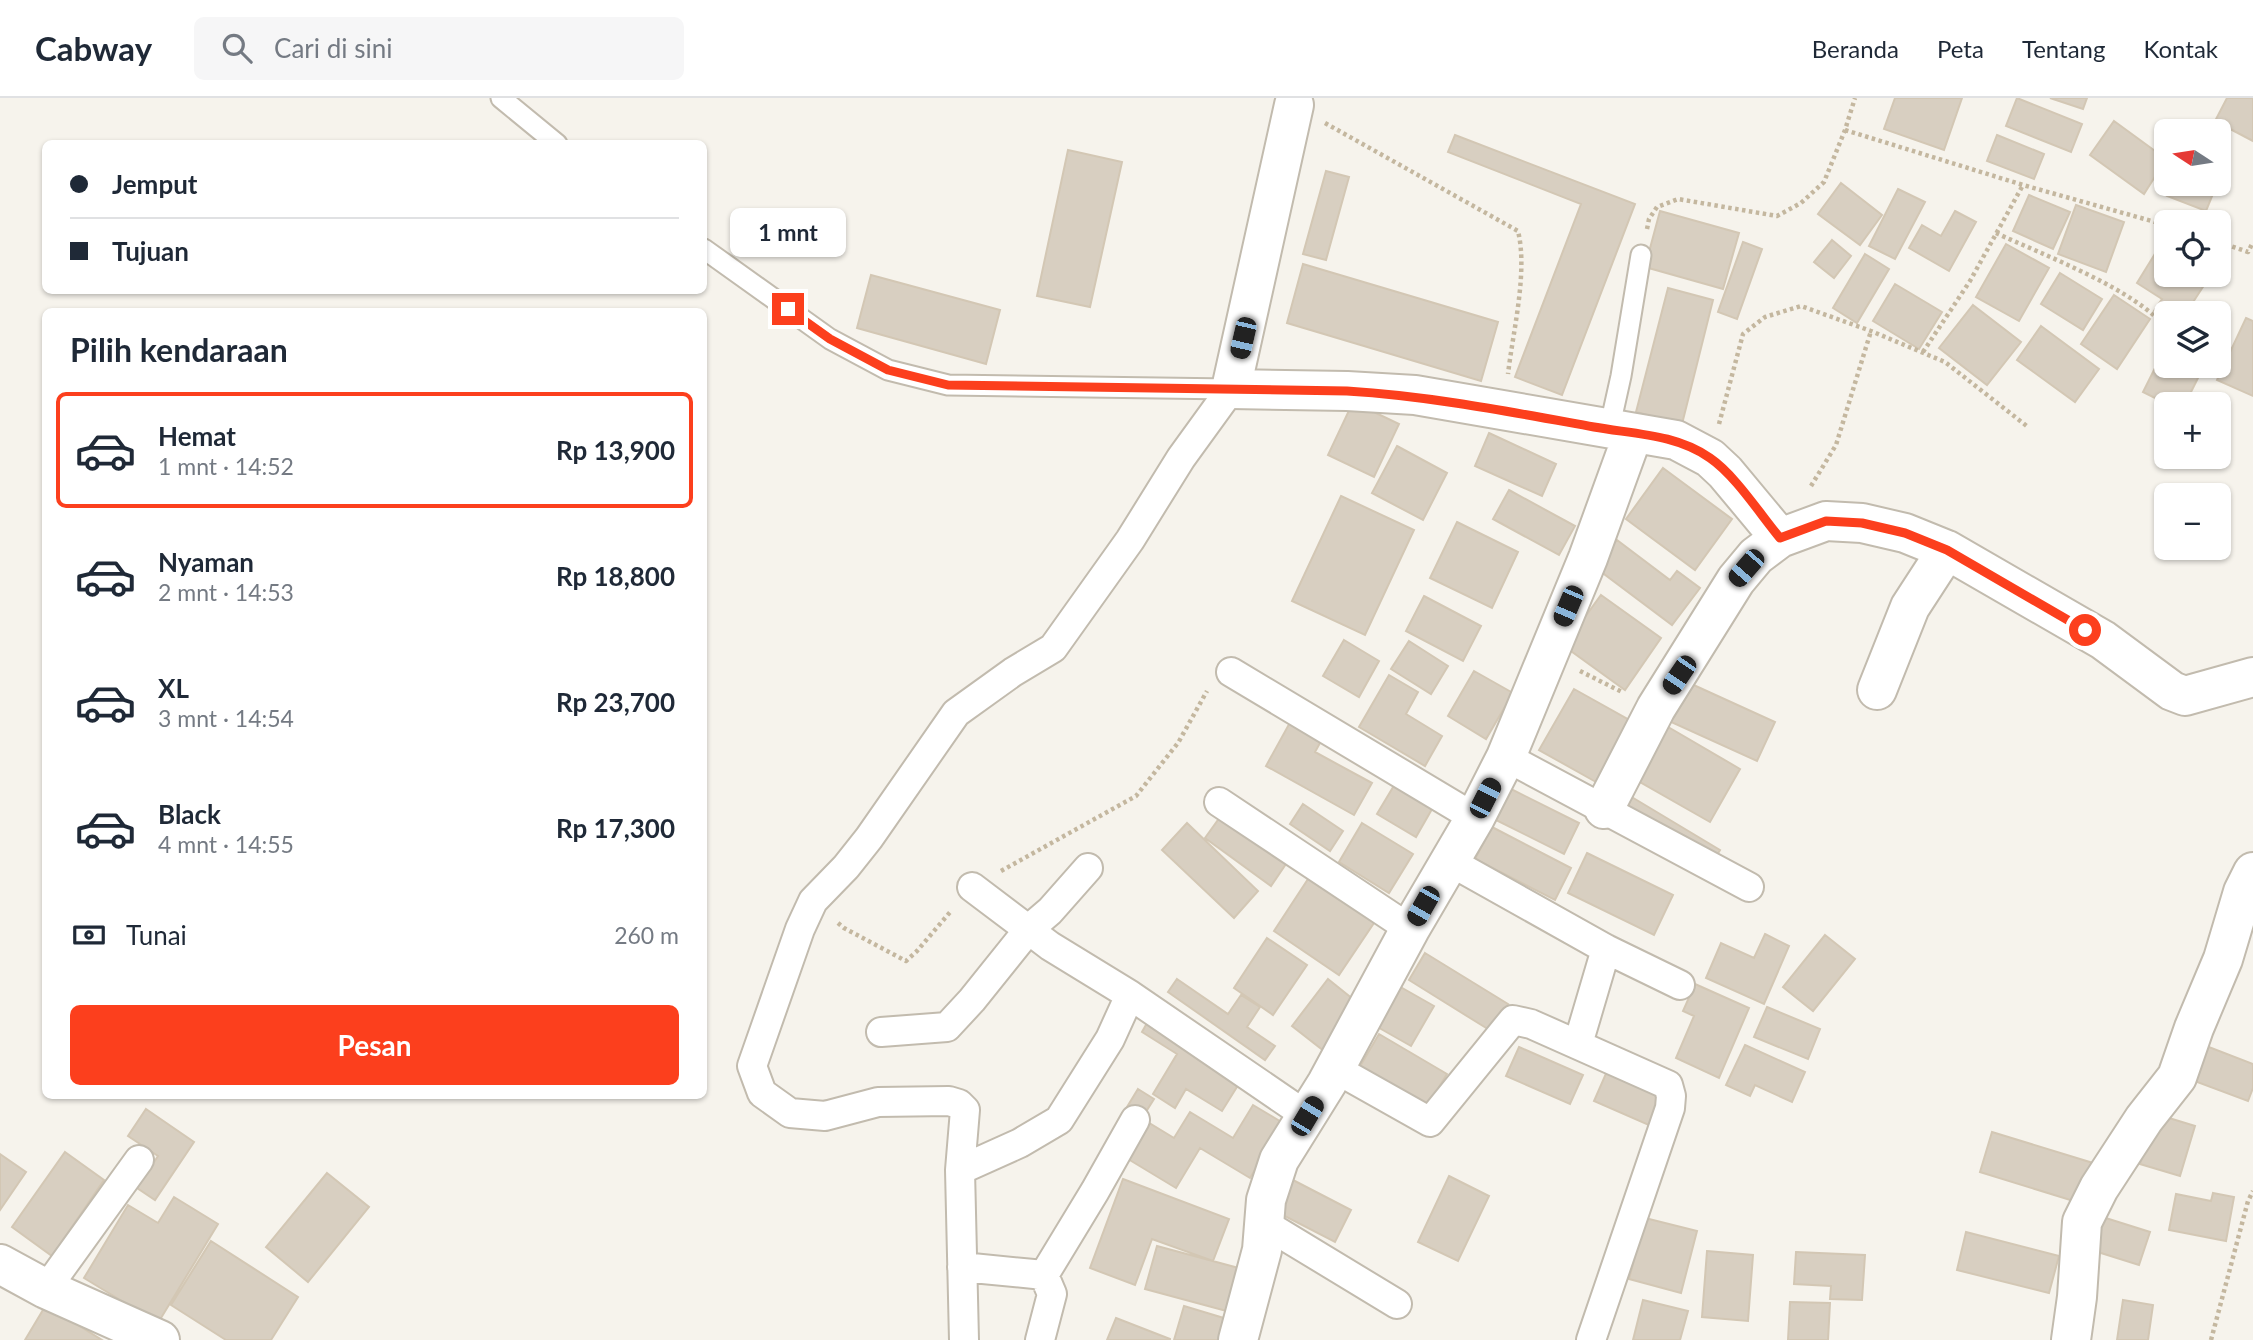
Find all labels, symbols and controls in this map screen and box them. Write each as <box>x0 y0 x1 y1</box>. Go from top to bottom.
search box <box>194 17 684 80</box>
text: Cabway <box>35 28 152 68</box>
icon: search <box>218 29 256 67</box>
text: Cari di sini <box>274 32 392 64</box>
text: Beranda <box>1812 34 1899 63</box>
text: Peta <box>1937 34 1984 63</box>
text: Tentang <box>2022 34 2105 63</box>
text: Kontak <box>2143 34 2218 63</box>
north arrow <box>2154 119 2231 196</box>
map controls <box>2154 119 2231 560</box>
text: Jemput <box>112 168 198 200</box>
callout: 1 mnt <box>730 208 846 256</box>
button: locate <box>2154 210 2231 287</box>
text: 1 mnt <box>758 218 818 246</box>
text: Tujuan <box>112 235 189 267</box>
route end <box>772 293 804 325</box>
button: layers <box>2154 301 2231 378</box>
car <box>1229 315 1258 361</box>
text: Pilih kendaraan <box>70 330 288 369</box>
button: + <box>2154 392 2231 469</box>
icon: car <box>74 419 137 482</box>
text: Hemat <box>158 420 236 452</box>
text: Rp 13,900 <box>556 434 675 466</box>
text: 1 mnt · 14:52 <box>158 452 294 480</box>
button: − <box>2154 483 2231 560</box>
icon: car <box>74 545 137 608</box>
car <box>1725 545 1768 591</box>
text: Nyaman <box>158 546 254 578</box>
text: Rp 18,800 <box>556 560 675 592</box>
text: 2 mnt · 14:53 <box>158 578 294 606</box>
car <box>1551 583 1586 629</box>
route start <box>2069 614 2101 646</box>
car <box>1659 652 1700 698</box>
icon: car <box>74 671 137 734</box>
text: XL <box>158 672 189 704</box>
text: Rp 23,700 <box>556 686 675 718</box>
text: 3 mnt · 14:54 <box>158 704 294 732</box>
car <box>1467 775 1504 821</box>
icon: car <box>74 797 137 860</box>
text: Black <box>158 798 221 830</box>
text: Rp 17,300 <box>556 812 675 844</box>
text: 4 mnt · 14:55 <box>158 830 294 858</box>
car <box>1404 883 1443 929</box>
icon: cash <box>70 916 108 954</box>
text: Tunai <box>126 919 187 951</box>
text: 260 m <box>614 921 679 949</box>
button: Pesan <box>70 1005 679 1085</box>
car <box>1288 1093 1327 1139</box>

